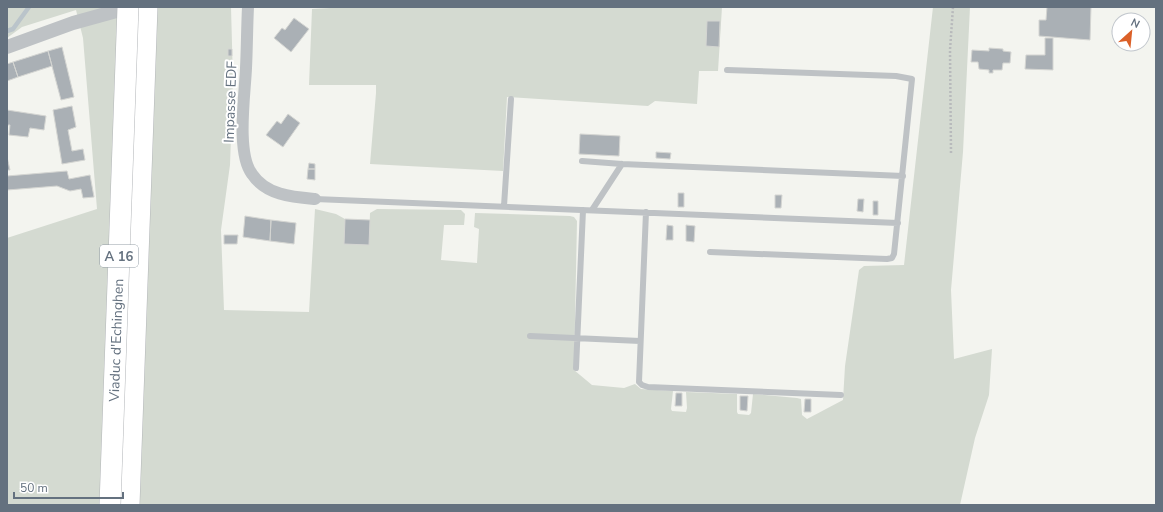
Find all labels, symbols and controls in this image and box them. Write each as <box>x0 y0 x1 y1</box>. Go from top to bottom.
north arrow <box>1111 12 1151 52</box>
text: N <box>1128 15 1142 32</box>
street label: Impasse EDF <box>220 60 241 143</box>
road number: A 16 <box>100 245 138 267</box>
street label: Viaduc d'Echinghen <box>105 278 128 403</box>
scale bar <box>14 474 123 500</box>
text: 50 m <box>20 480 48 496</box>

